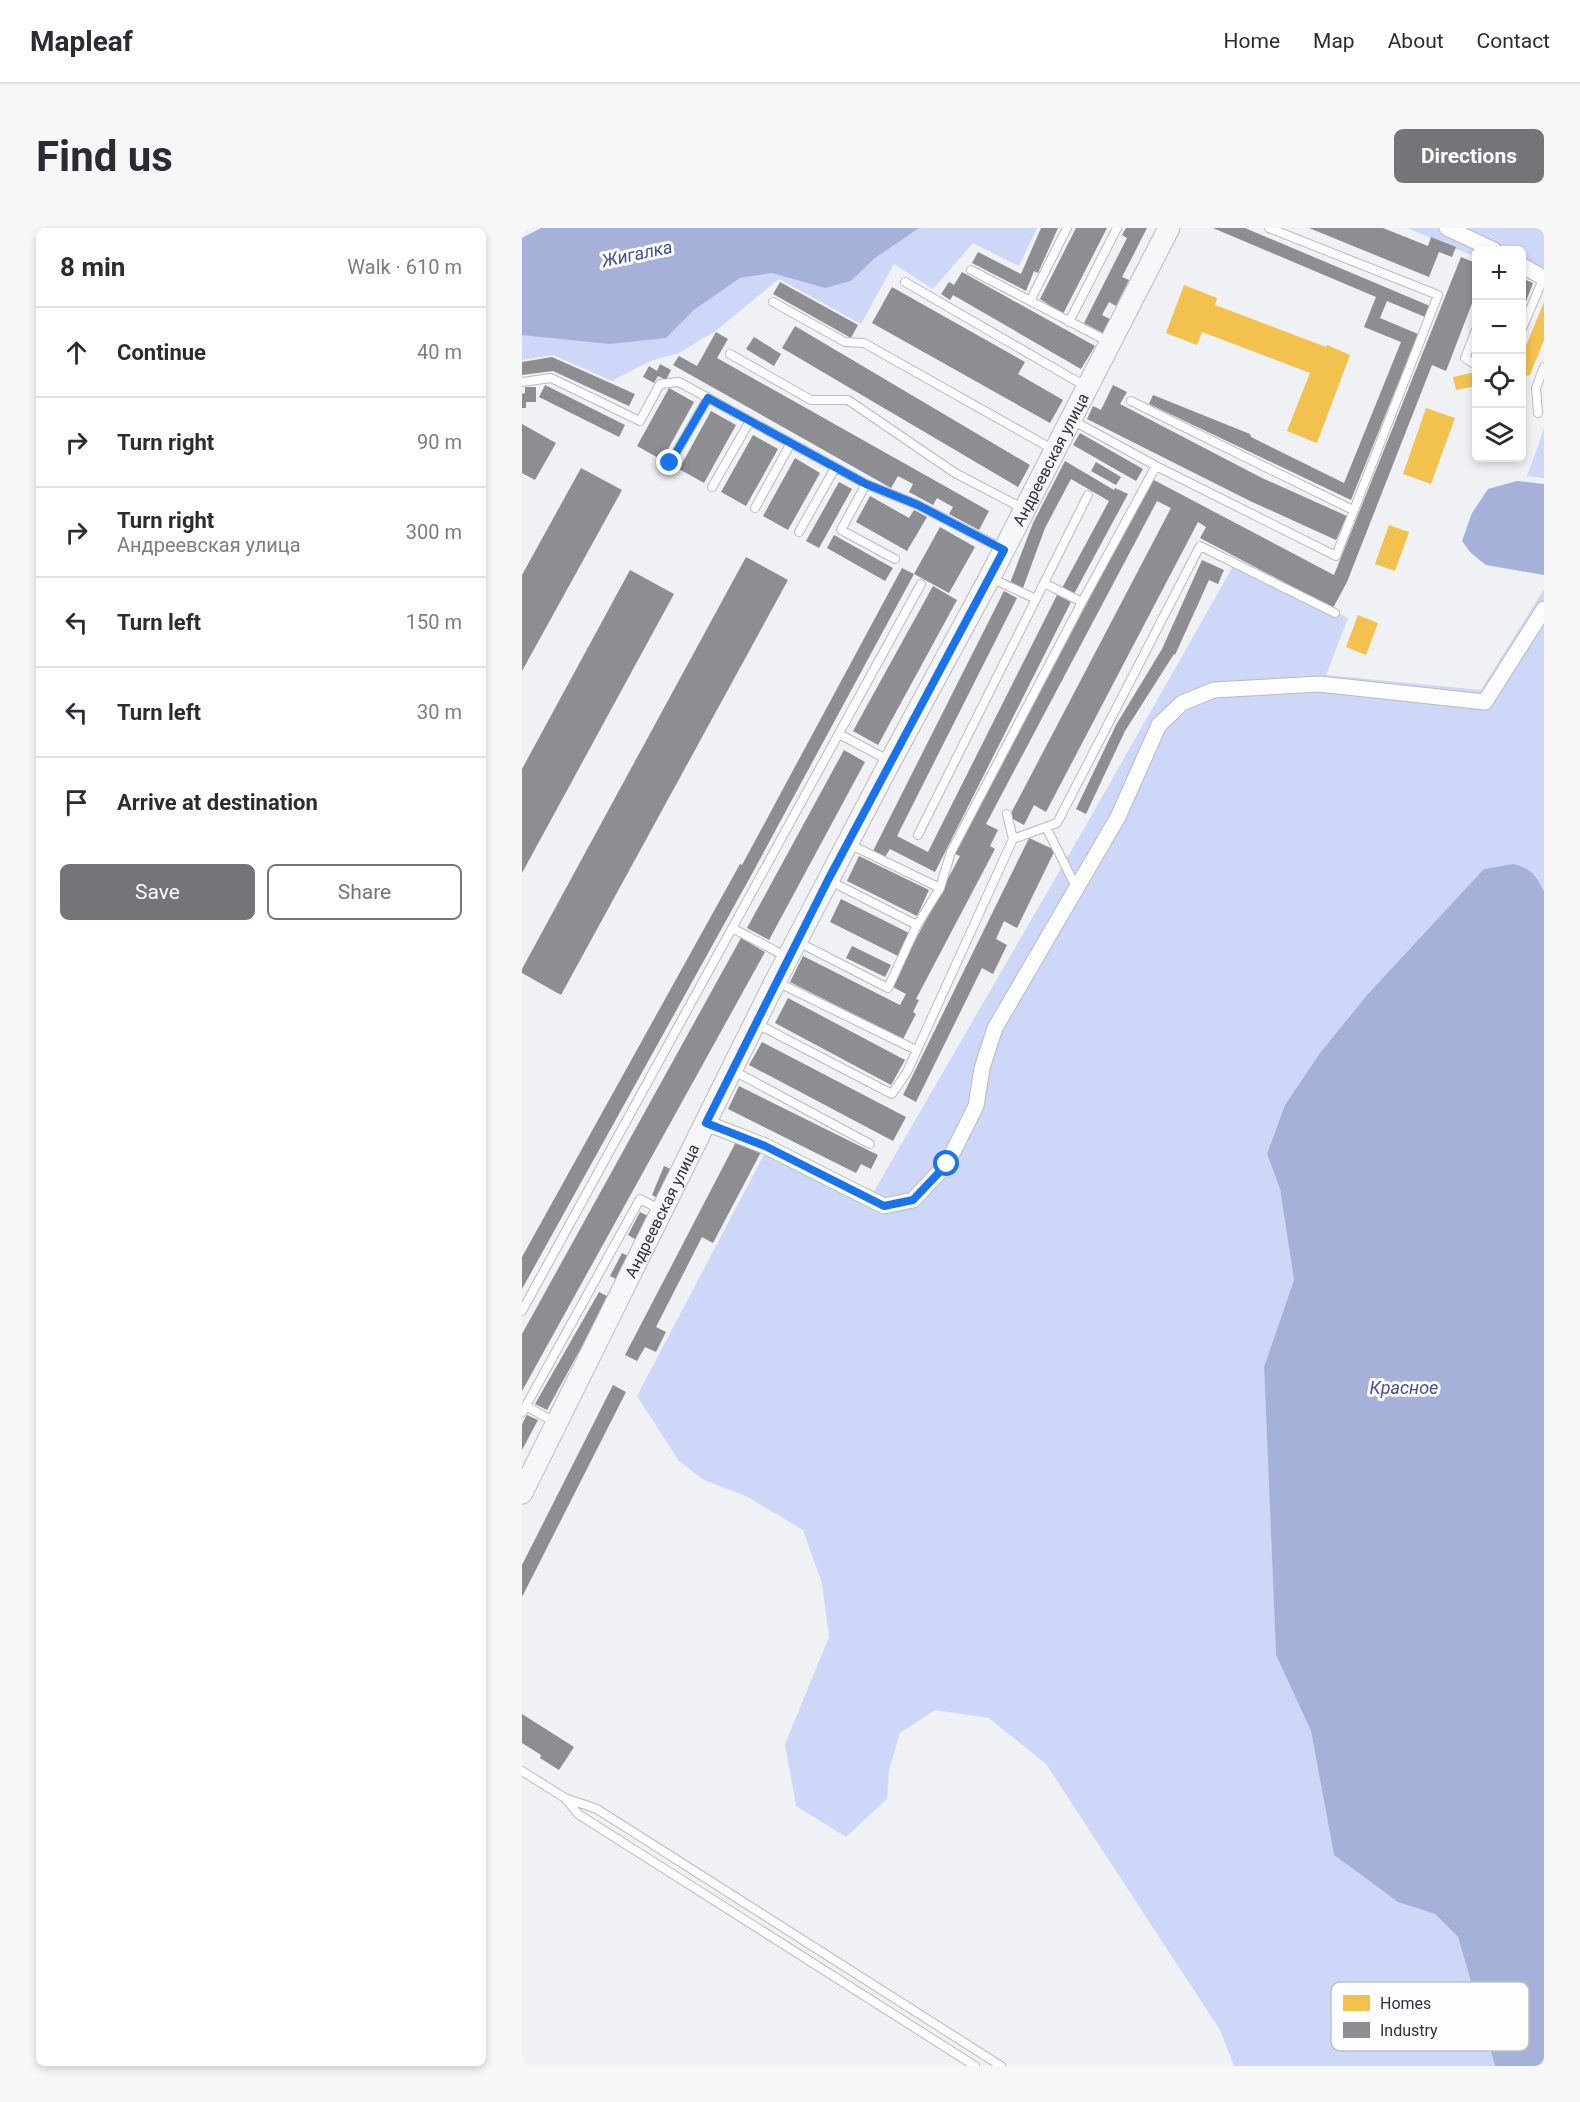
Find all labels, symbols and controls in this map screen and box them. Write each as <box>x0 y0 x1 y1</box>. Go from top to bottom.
text: Mapleaf <box>30 25 133 58</box>
text: Home <box>1224 29 1280 53</box>
text: Map <box>1313 29 1355 53</box>
text: About <box>1388 29 1444 53</box>
text: Contact <box>1477 29 1550 53</box>
button: Directions <box>1394 129 1544 183</box>
text: Find us <box>36 132 173 181</box>
water label: Жигалка <box>599 236 674 271</box>
map controls <box>1472 246 1526 462</box>
button: + <box>1472 246 1526 300</box>
text: 8 min <box>60 252 125 282</box>
text: Walk · 610 m <box>347 255 462 279</box>
button: − <box>1472 300 1526 354</box>
icon: ahead <box>60 336 93 369</box>
text: Continue <box>117 340 206 365</box>
text: 40 m <box>417 340 462 364</box>
button: locate <box>1472 354 1526 408</box>
street label: Андреевская улица <box>1009 390 1093 529</box>
button: layers <box>1472 408 1526 462</box>
icon: right <box>60 426 93 459</box>
text: Turn right <box>117 430 214 455</box>
text: 90 m <box>417 430 462 454</box>
route end <box>656 449 682 475</box>
text: Turn right <box>117 508 214 533</box>
icon: right <box>60 516 93 549</box>
text: 300 m <box>406 520 462 544</box>
text: Андреевская улица <box>117 533 301 557</box>
icon: left <box>60 606 93 639</box>
text: Turn left <box>117 610 201 635</box>
text: 150 m <box>406 610 462 634</box>
icon: left <box>60 696 93 729</box>
text: Turn left <box>117 700 201 725</box>
text: 30 m <box>417 700 462 724</box>
icon: arrive <box>60 786 93 819</box>
text: Arrive at destination <box>117 790 318 815</box>
button: Save <box>60 864 255 920</box>
button: Share <box>267 864 462 920</box>
street label: Андреевская улица <box>621 1141 703 1281</box>
route start <box>933 1150 959 1176</box>
water label: Красное <box>1370 1377 1438 1398</box>
legend <box>1331 1982 1529 2051</box>
text: Homes <box>1380 1994 1431 2013</box>
text: Industry <box>1380 2021 1438 2040</box>

